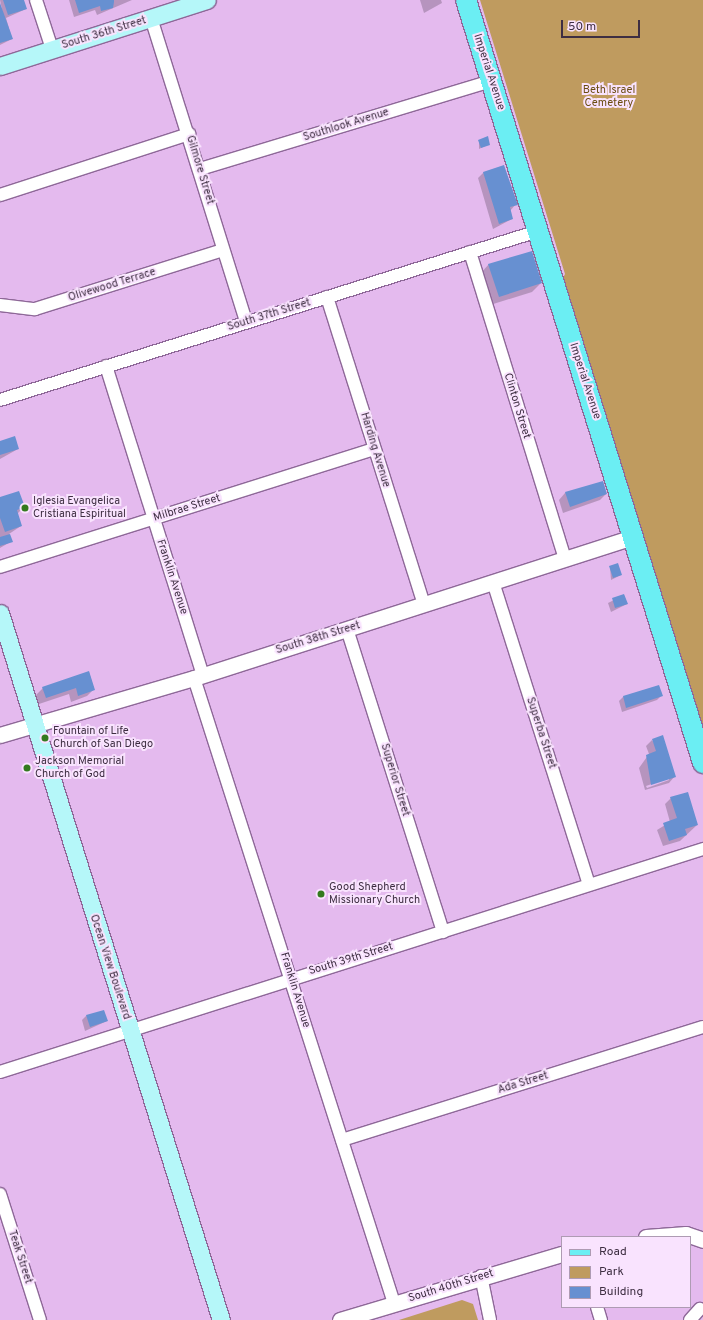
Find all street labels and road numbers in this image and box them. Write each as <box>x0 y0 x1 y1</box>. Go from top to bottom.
street label: South 36th Street <box>60 14 148 52</box>
street label: Imperial Avenue <box>470 32 508 112</box>
street label: Southlook Avenue <box>301 106 391 144</box>
street label: Gilmore Street <box>183 134 217 206</box>
street label: Olivewood Terrace <box>66 265 158 305</box>
street label: South 37th Street <box>226 296 312 334</box>
street label: Imperial Avenue <box>566 341 604 421</box>
street label: Clinton Street <box>501 372 533 440</box>
street label: Harding Avenue <box>357 411 393 489</box>
street label: Milbrae Street <box>152 492 222 524</box>
street label: Franklin Avenue <box>154 538 190 616</box>
street label: South 38th Street <box>274 619 362 657</box>
street label: Superba Street <box>523 696 559 770</box>
street label: Superior Street <box>378 742 412 818</box>
street label: Ocean View Boulevard <box>87 913 133 1021</box>
street label: South 39th Street <box>307 940 395 978</box>
street label: Franklin Avenue <box>277 950 313 1030</box>
street label: Ada Street <box>496 1069 550 1097</box>
street label: Teak Street <box>5 1228 35 1286</box>
street label: South 40th Street <box>407 1267 495 1305</box>

